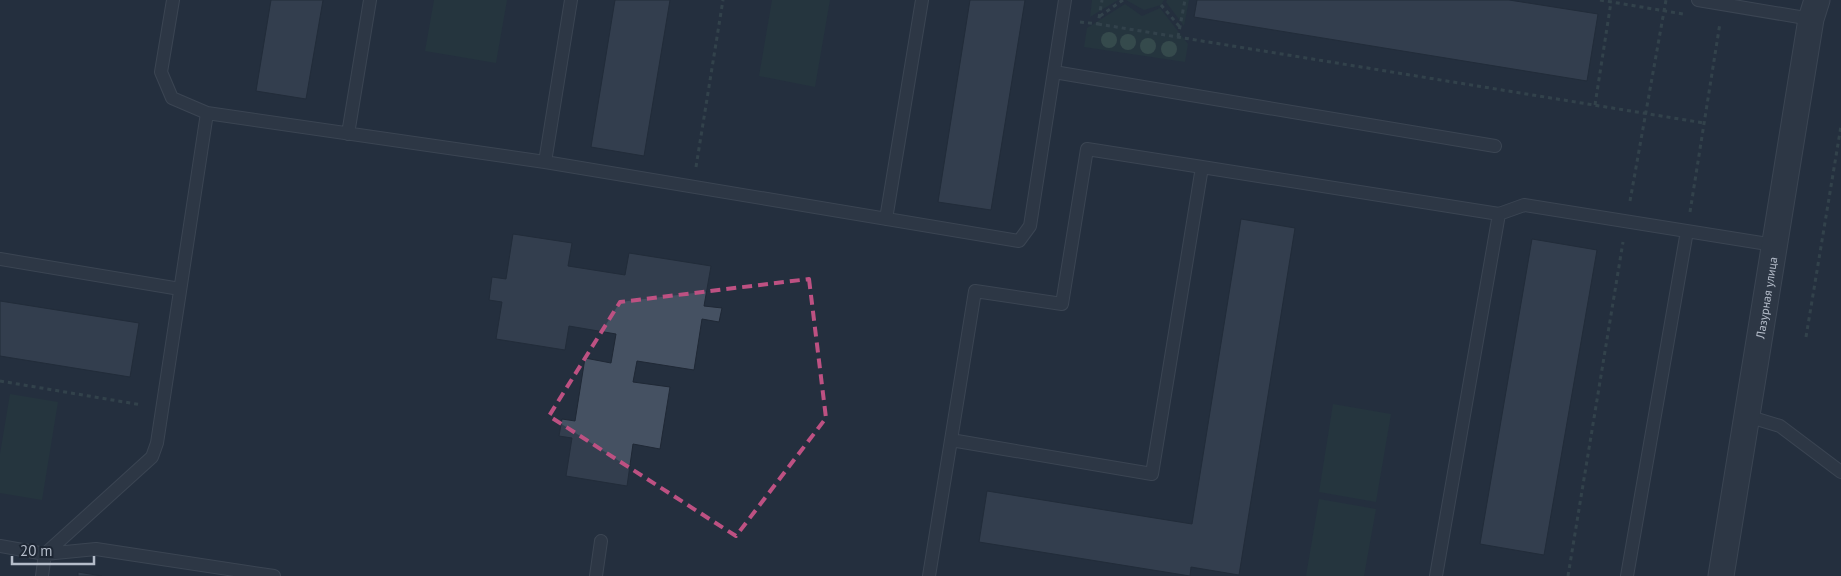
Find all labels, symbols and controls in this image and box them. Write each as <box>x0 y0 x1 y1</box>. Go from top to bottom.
street label: Лазурная улица <box>1752 256 1780 341</box>
scale bar <box>12 534 95 566</box>
text: 20 m <box>20 541 53 560</box>

